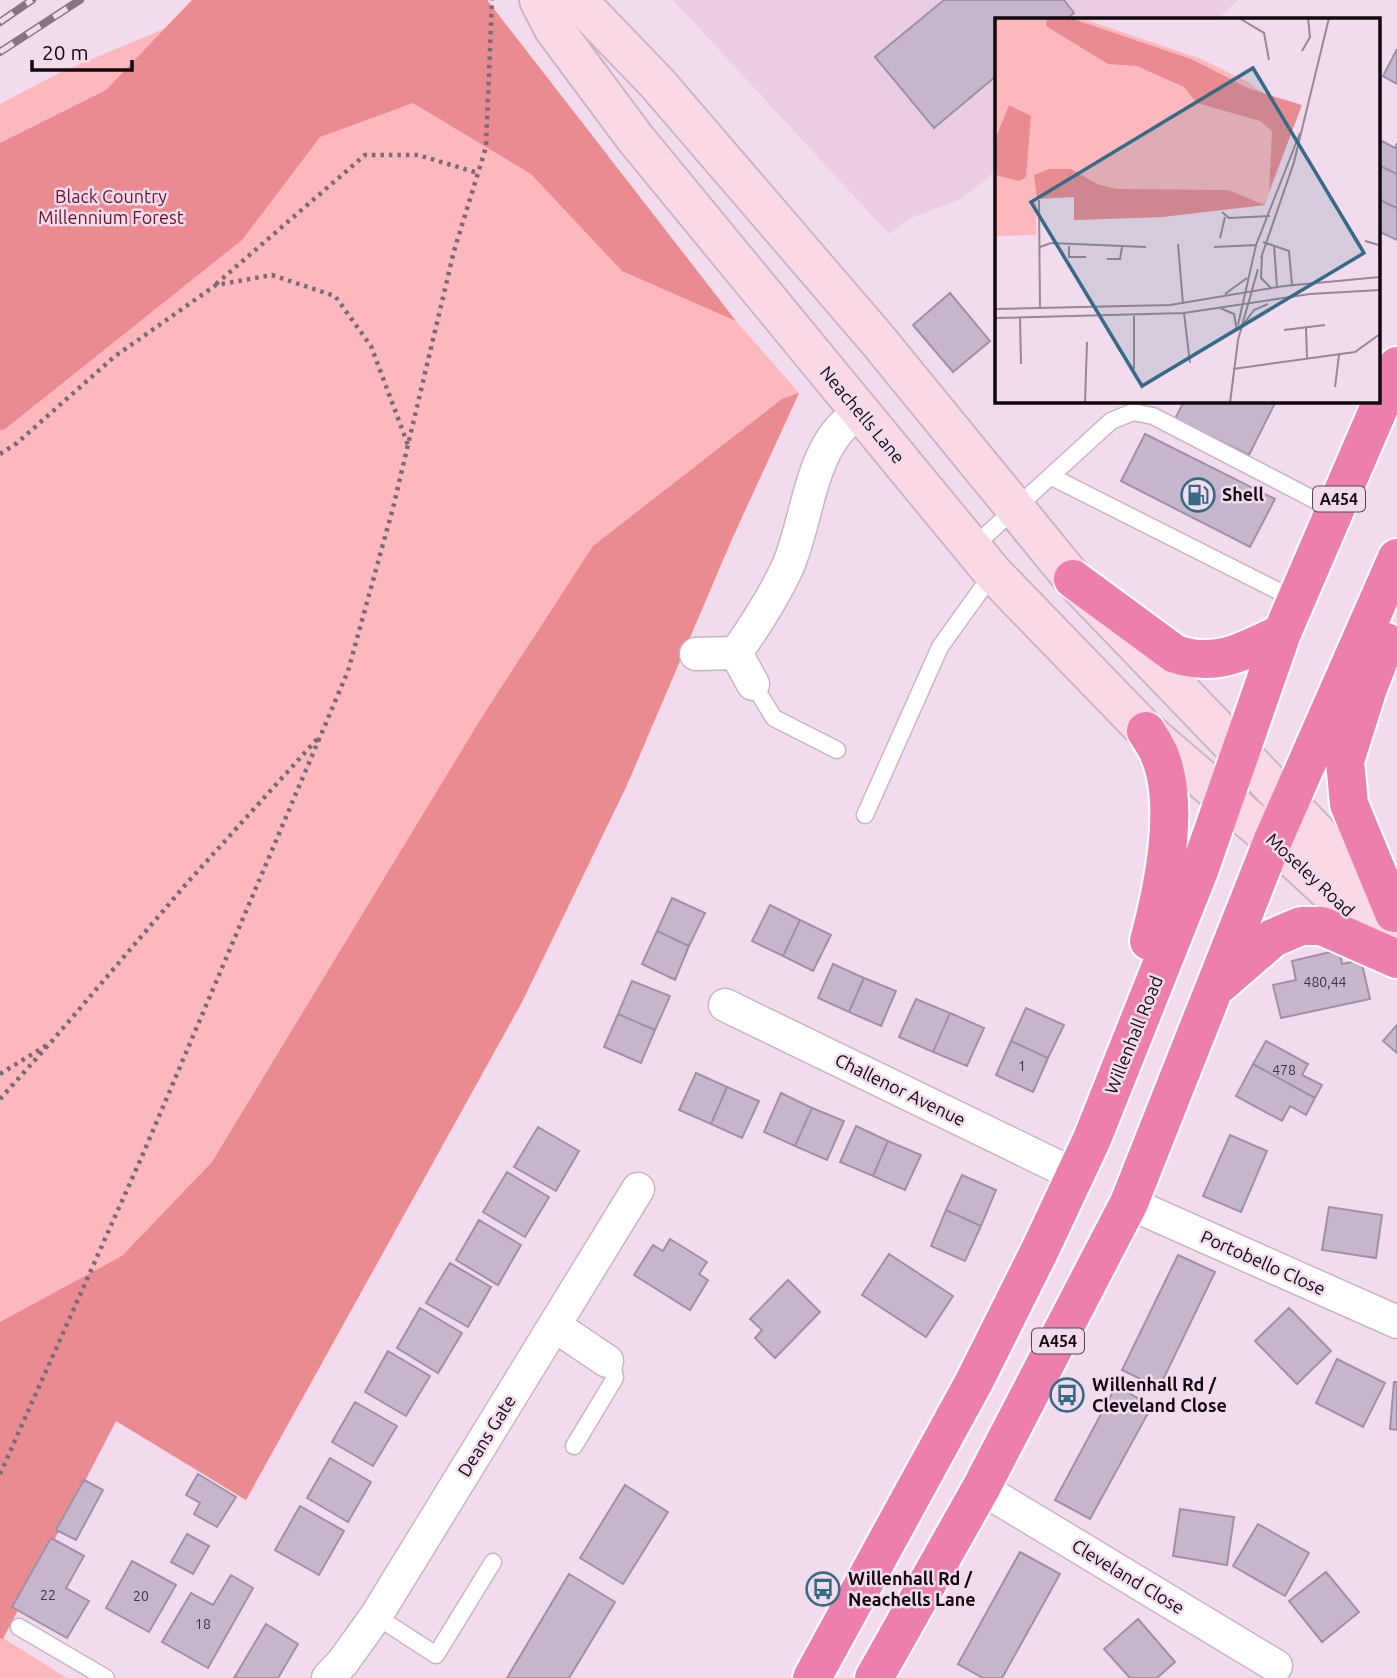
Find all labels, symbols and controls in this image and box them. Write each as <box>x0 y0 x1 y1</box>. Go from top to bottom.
inset map <box>995 18 1380 402</box>
scale bar <box>32 28 131 72</box>
text: 20 m <box>42 40 89 64</box>
park label: Black Country Millennium Forest <box>38 186 184 227</box>
street label: Neachells Lane <box>816 362 909 467</box>
fuel station icon: Shell <box>1179 476 1217 514</box>
place label: Shell <box>1222 484 1265 504</box>
road number: A454 <box>1313 486 1365 512</box>
street label: Moseley Road <box>1263 828 1359 920</box>
street label: Willenhall Road <box>1100 973 1166 1097</box>
house number: 480,44 <box>1304 974 1347 990</box>
street label: Challenor Avenue <box>832 1049 969 1129</box>
house number: 1 <box>1018 1058 1026 1074</box>
house number: 478 <box>1272 1062 1296 1078</box>
street label: Portobello Close <box>1198 1226 1329 1298</box>
road number: A454 <box>1032 1329 1084 1354</box>
place label: Willenhall Rd / Cleveland Close <box>1092 1374 1227 1415</box>
bus stop icon: Willenhall Rd / Cleveland Close <box>1048 1376 1086 1414</box>
street label: Deans Gate <box>453 1391 519 1480</box>
street label: Cleveland Close <box>1069 1535 1188 1618</box>
place label: Willenhall Rd / Neachells Lane <box>848 1568 976 1609</box>
bus stop icon: Willenhall Rd / Neachells Lane <box>804 1570 842 1608</box>
house number: 22 <box>40 1587 56 1603</box>
house number: 20 <box>133 1588 149 1604</box>
house number: 18 <box>195 1616 211 1632</box>

